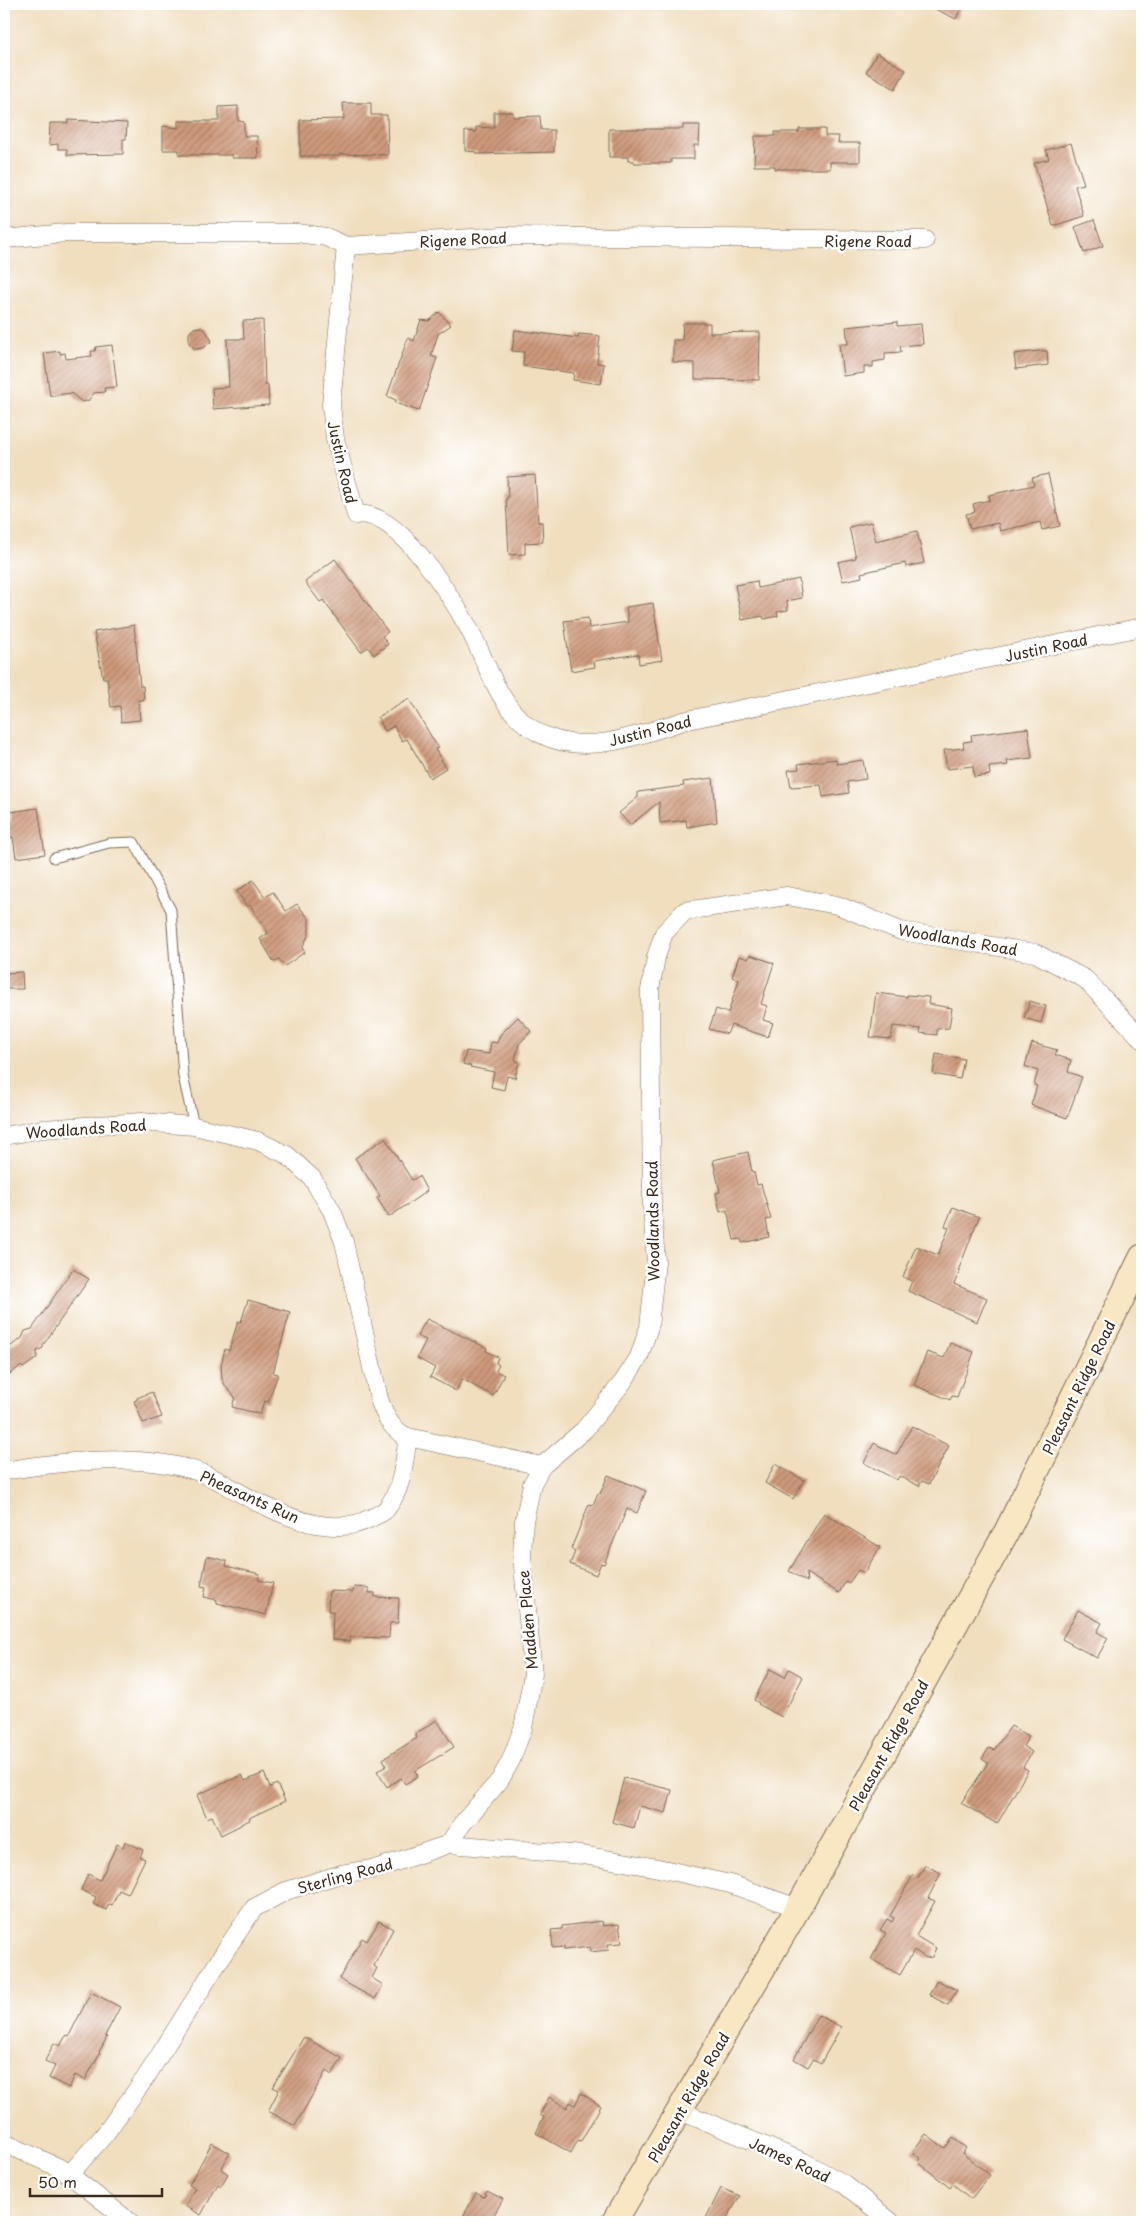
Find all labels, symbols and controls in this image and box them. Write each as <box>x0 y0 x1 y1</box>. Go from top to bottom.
street label: Rigene Road <box>418 225 508 253</box>
street label: Rigene Road <box>824 229 912 252</box>
street label: Justin Road <box>322 418 364 506</box>
street label: Justin Road <box>1002 627 1090 667</box>
street label: Justin Road <box>606 709 694 751</box>
street label: Woodlands Road <box>896 917 1020 961</box>
street label: Woodlands Road <box>25 1112 147 1144</box>
street label: Woodlands Road <box>639 1160 665 1282</box>
street label: Pleasant Ridge Road <box>1035 1316 1121 1458</box>
street label: Pheasants Run <box>197 1464 303 1528</box>
street label: Madden Place <box>511 1569 543 1671</box>
street label: Pleasant Ridge Road <box>842 1675 934 1815</box>
street label: Sterling Road <box>295 1851 395 1899</box>
street label: Pleasant Ridge Road <box>641 2028 735 2166</box>
street label: James Road <box>746 2130 834 2188</box>
scale bar <box>30 2166 162 2198</box>
text: 50 m <box>38 2170 77 2193</box>

